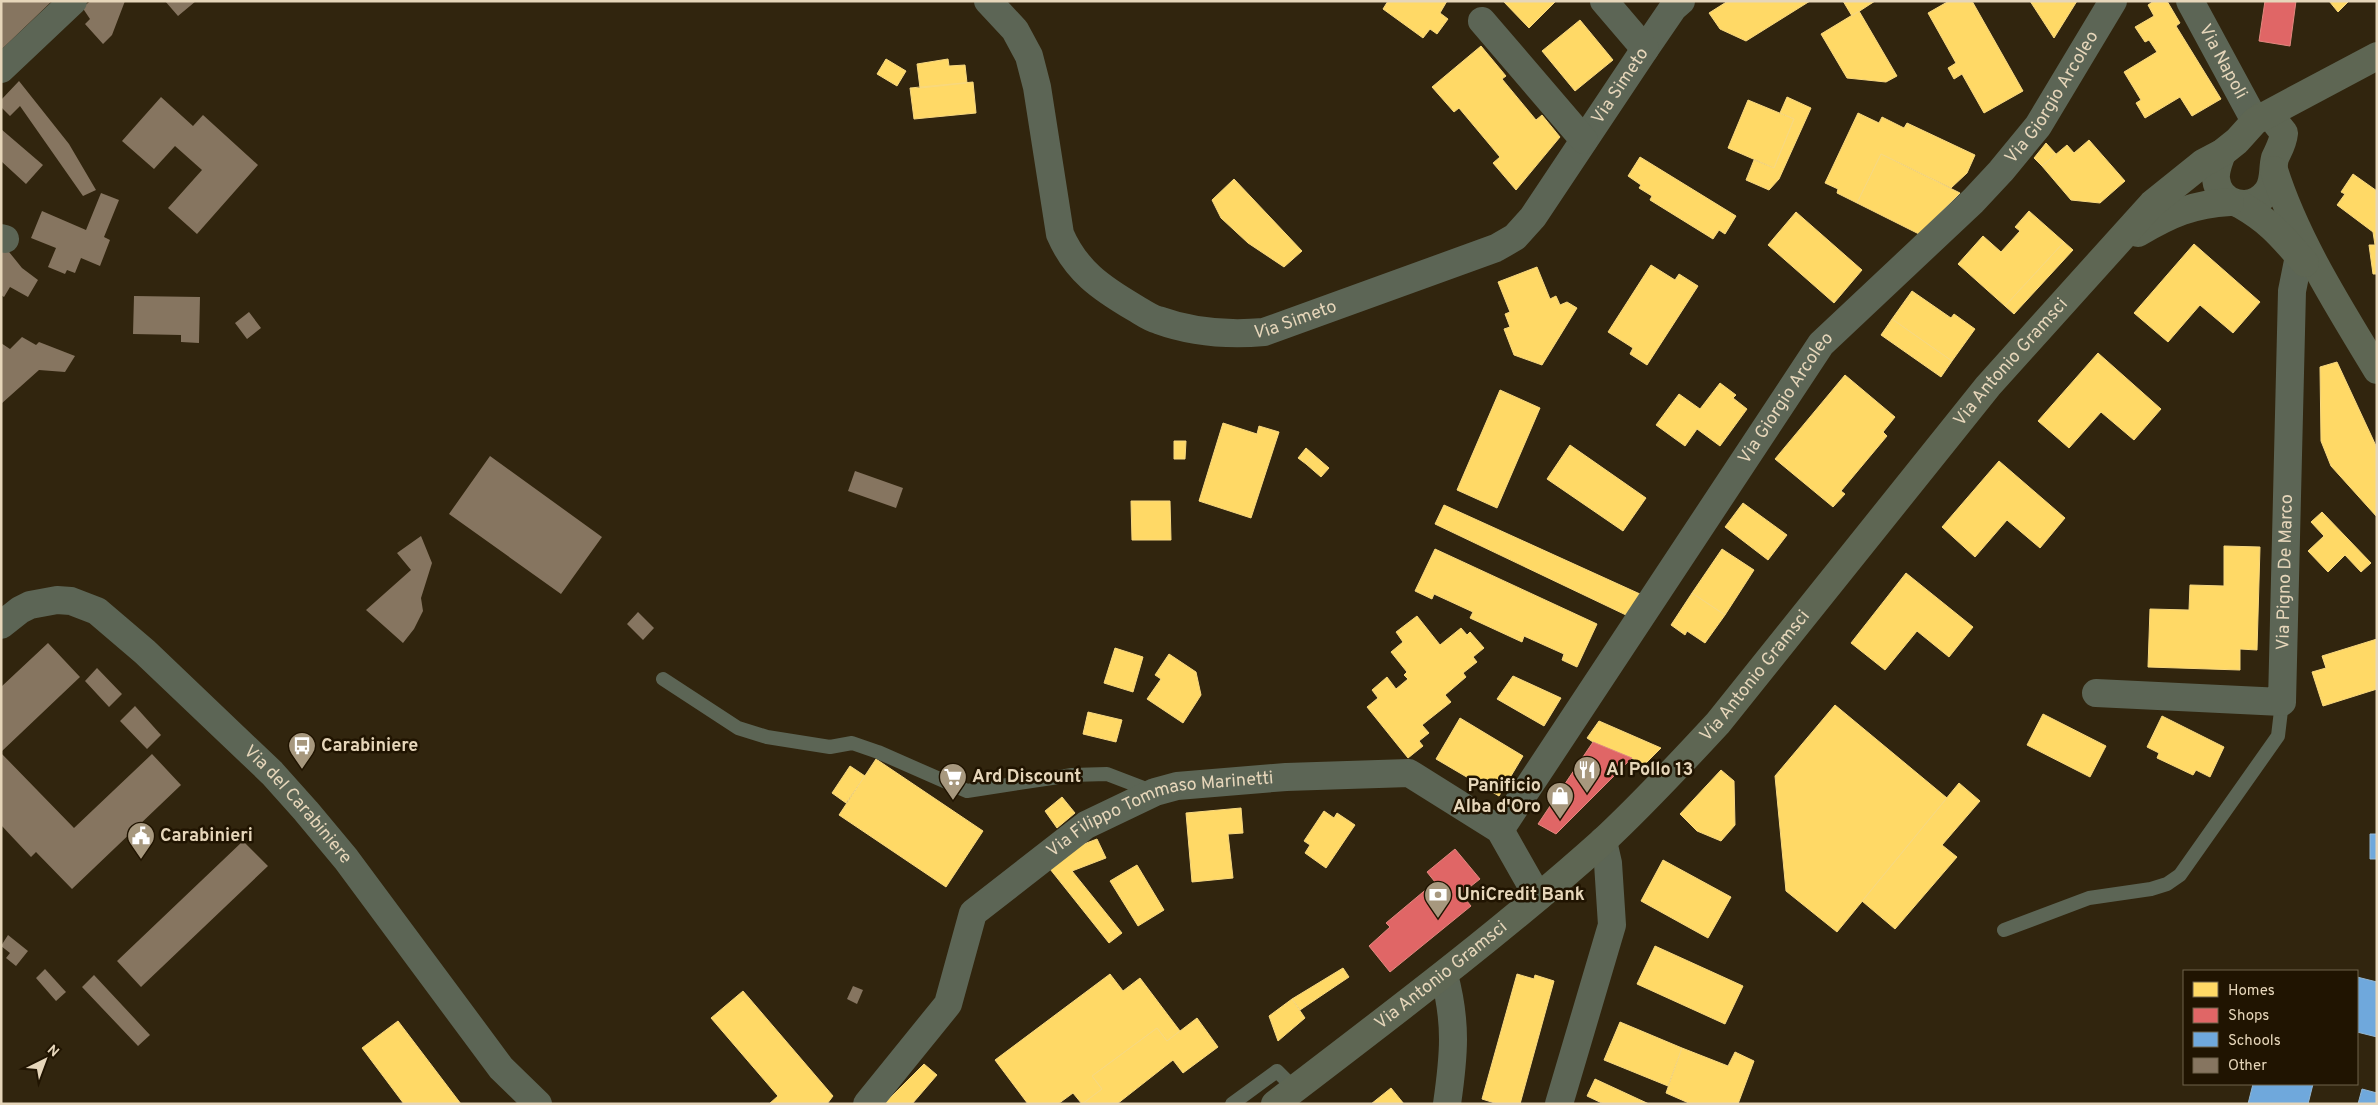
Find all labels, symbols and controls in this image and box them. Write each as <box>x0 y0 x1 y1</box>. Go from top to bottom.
street label: Via Napoli <box>2193 20 2252 103</box>
street label: Via Giorgio Arcoleo <box>2000 27 2104 169</box>
street label: Via Simeto <box>1587 43 1654 129</box>
street label: Via Antonio Gramsci <box>1949 293 2073 431</box>
street label: Via Simeto <box>1253 295 1340 344</box>
street label: Via Giorgio Arcoleo <box>1733 327 1838 469</box>
street label: Via Pigno De Marco <box>2272 494 2299 651</box>
street label: Via Antonio Gramsci <box>1695 606 1815 747</box>
bus stop icon: Carabiniere <box>287 731 317 770</box>
place label: Carabiniere <box>321 735 418 758</box>
street label: Via del Carabiniere <box>239 740 357 869</box>
restaurant icon: Al Pollo 13 <box>1572 755 1602 794</box>
place label: Al Pollo 13 <box>1606 759 1693 782</box>
supermarket icon: Ard Discount <box>938 762 968 801</box>
place label: Ard Discount <box>972 766 1081 789</box>
street label: Via Filippo Tommaso Marinetti <box>1042 767 1274 863</box>
place label: Panificio Alba d'Oro <box>1453 775 1541 819</box>
shop icon: Panificio Alba d'Oro <box>1545 781 1575 820</box>
public building icon: Carabinieri <box>126 821 156 860</box>
place label: Carabinieri <box>160 825 253 848</box>
bank icon: UniCredit Bank <box>1423 880 1453 919</box>
place label: UniCredit Bank <box>1457 884 1585 907</box>
street label: Via Antonio Gramsci <box>1370 916 1512 1035</box>
legend <box>2183 970 2358 1085</box>
text: Homes <box>2228 982 2275 1001</box>
text: Shops <box>2228 1007 2269 1026</box>
text: Schools <box>2228 1032 2281 1051</box>
north arrow <box>20 1035 70 1085</box>
text: N <box>43 1042 62 1061</box>
text: Other <box>2228 1057 2267 1076</box>

